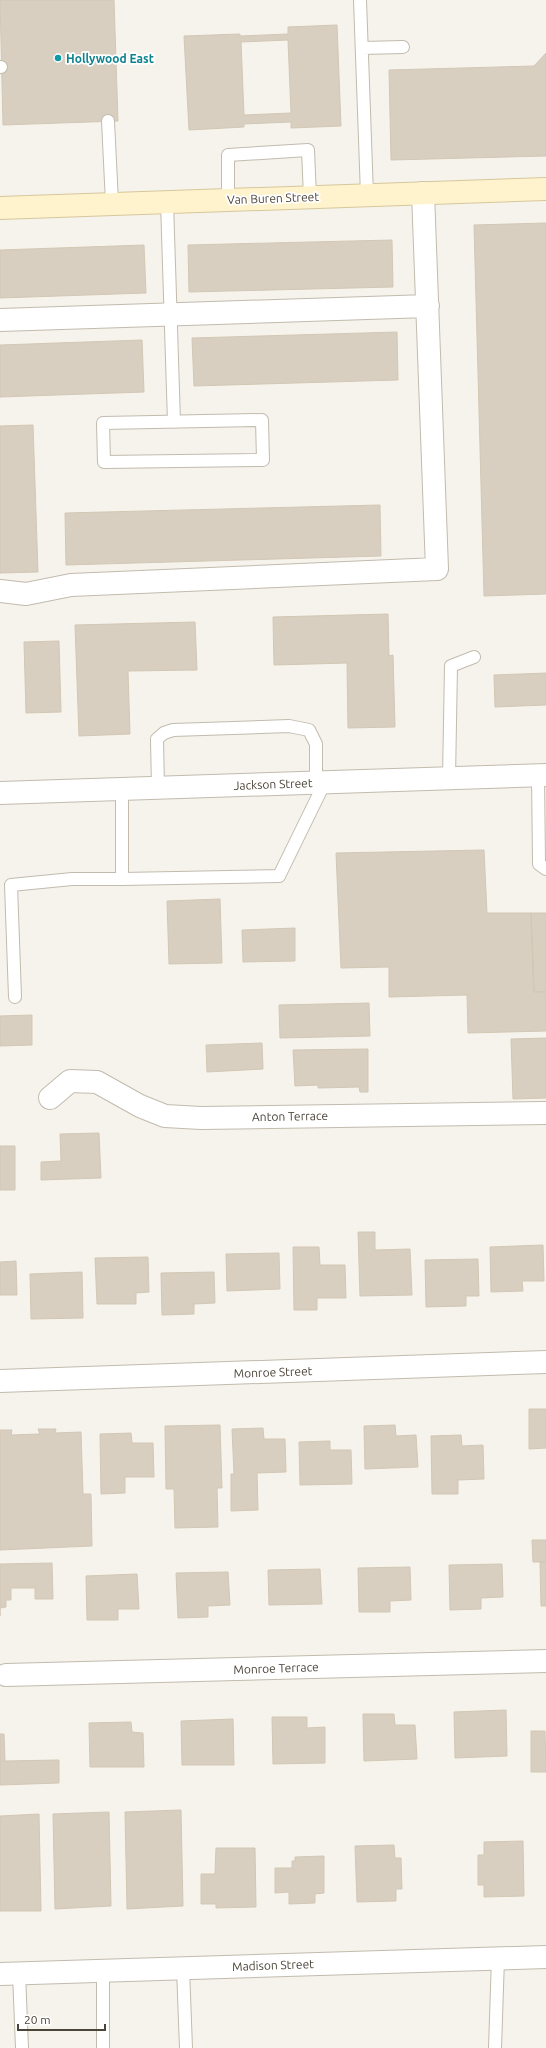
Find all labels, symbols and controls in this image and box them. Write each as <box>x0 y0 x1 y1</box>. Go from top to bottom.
place label: Hollywood East <box>66 52 154 65</box>
marker: Hollywood East <box>53 53 63 63</box>
street label: Van Buren Street <box>227 190 319 206</box>
street label: Jackson Street <box>233 776 313 792</box>
street label: Anton Terrace <box>252 1109 328 1123</box>
street label: Monroe Street <box>233 1364 313 1380</box>
street label: Monroe Terrace <box>233 1660 319 1676</box>
street label: Madison Street <box>232 1957 314 1973</box>
scale bar <box>18 2006 105 2032</box>
text: 20 m <box>24 2013 51 2026</box>

